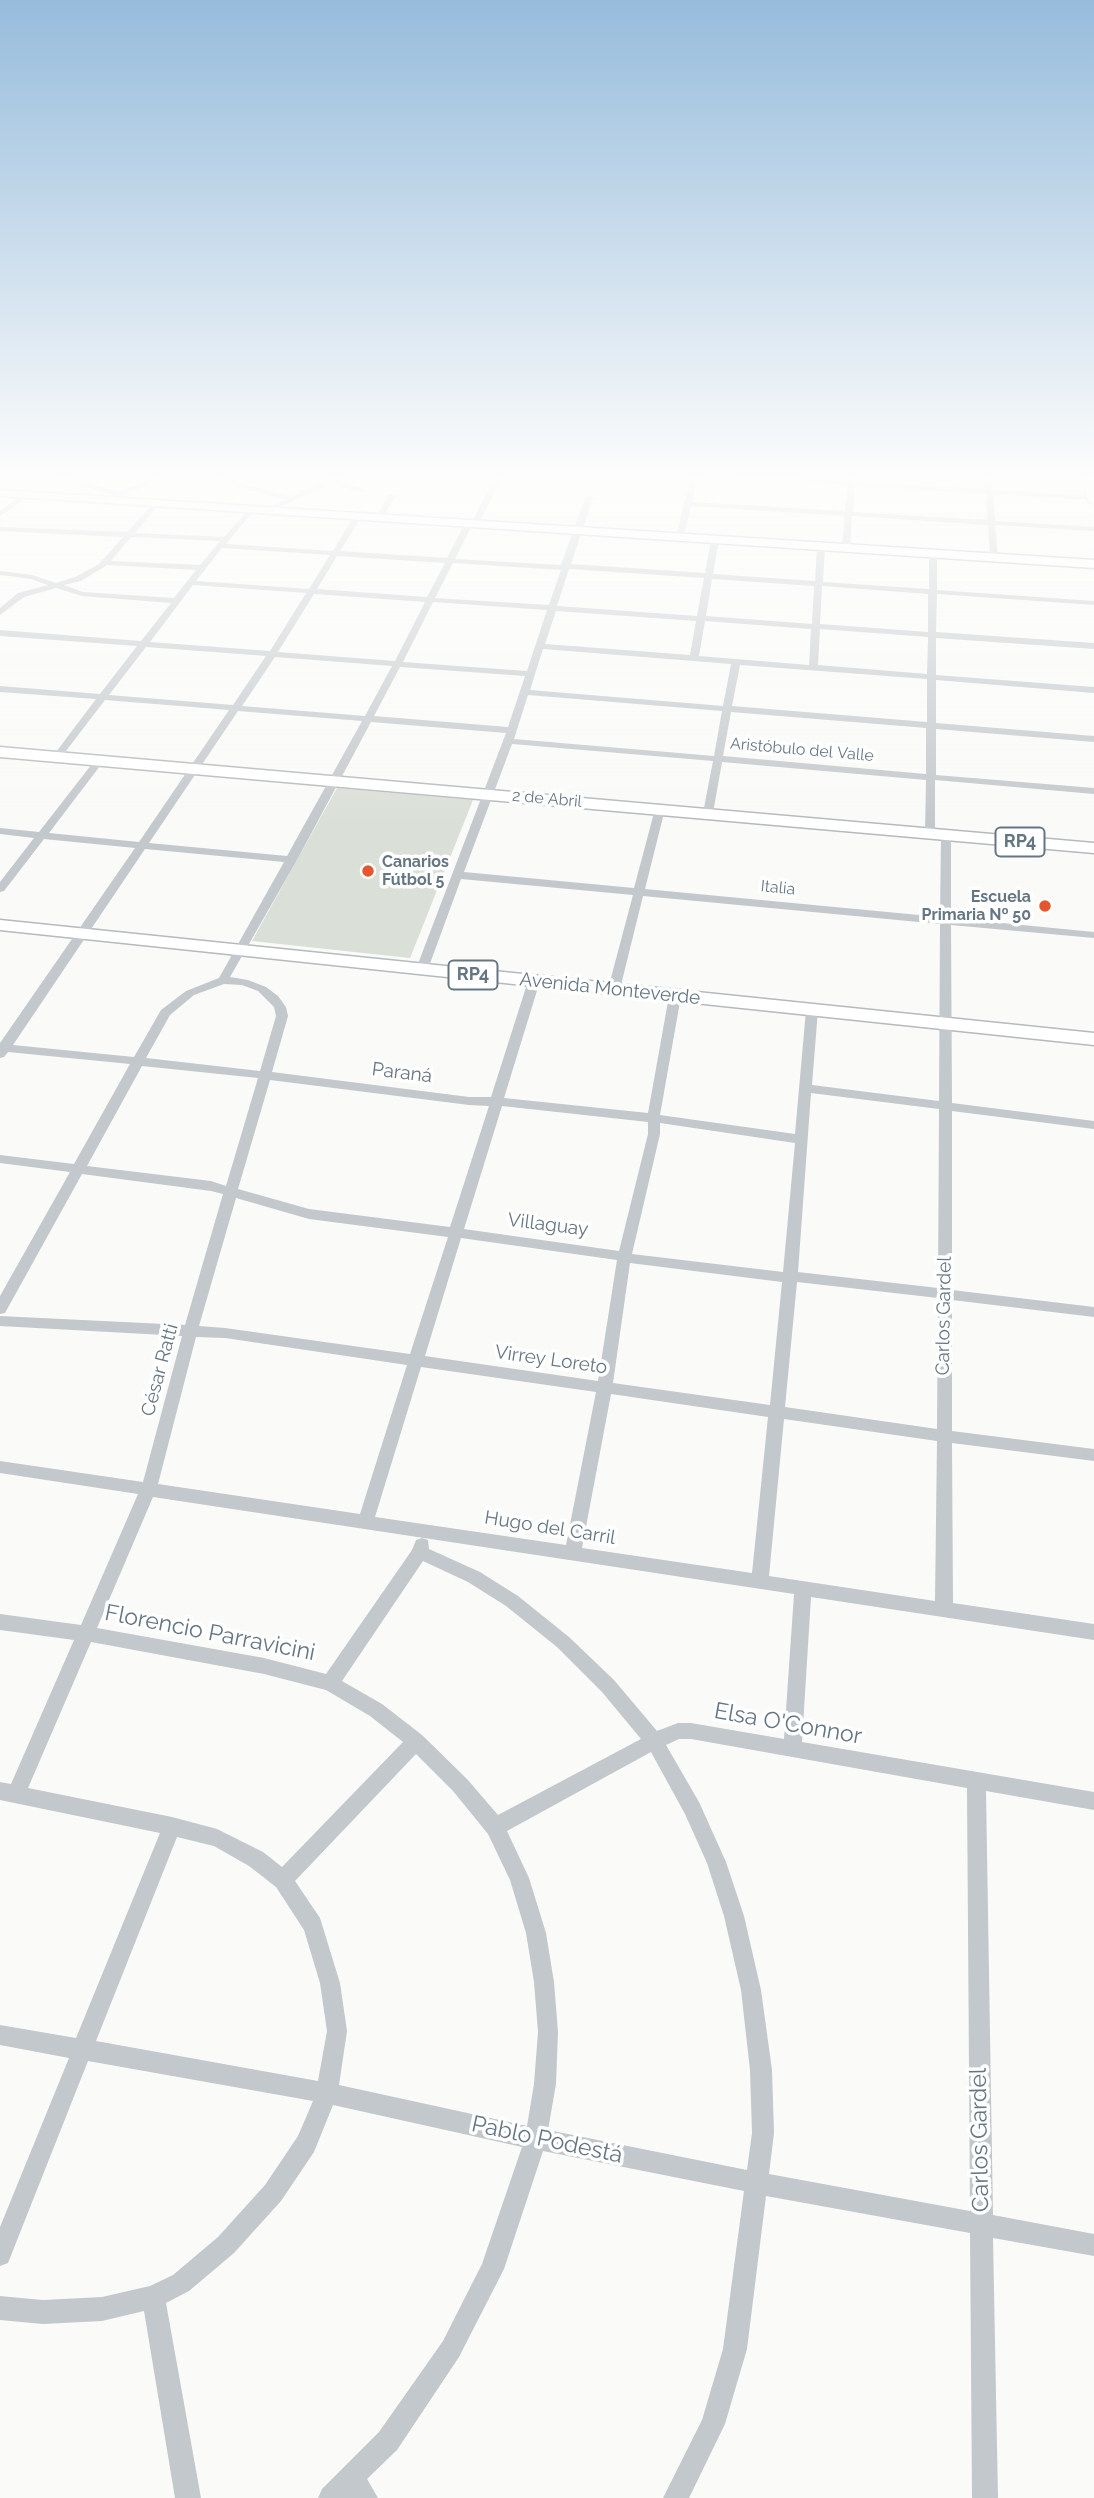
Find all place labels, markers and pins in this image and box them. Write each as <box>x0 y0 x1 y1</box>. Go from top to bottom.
place label: Canarios Fútbol 5 <box>382 852 449 890</box>
marker: Canarios Fútbol 5 <box>360 863 376 879</box>
place label: Escuela Primaria Nº 50 <box>922 887 1031 925</box>
marker: Escuela Primaria Nº 50 <box>1037 898 1053 914</box>

